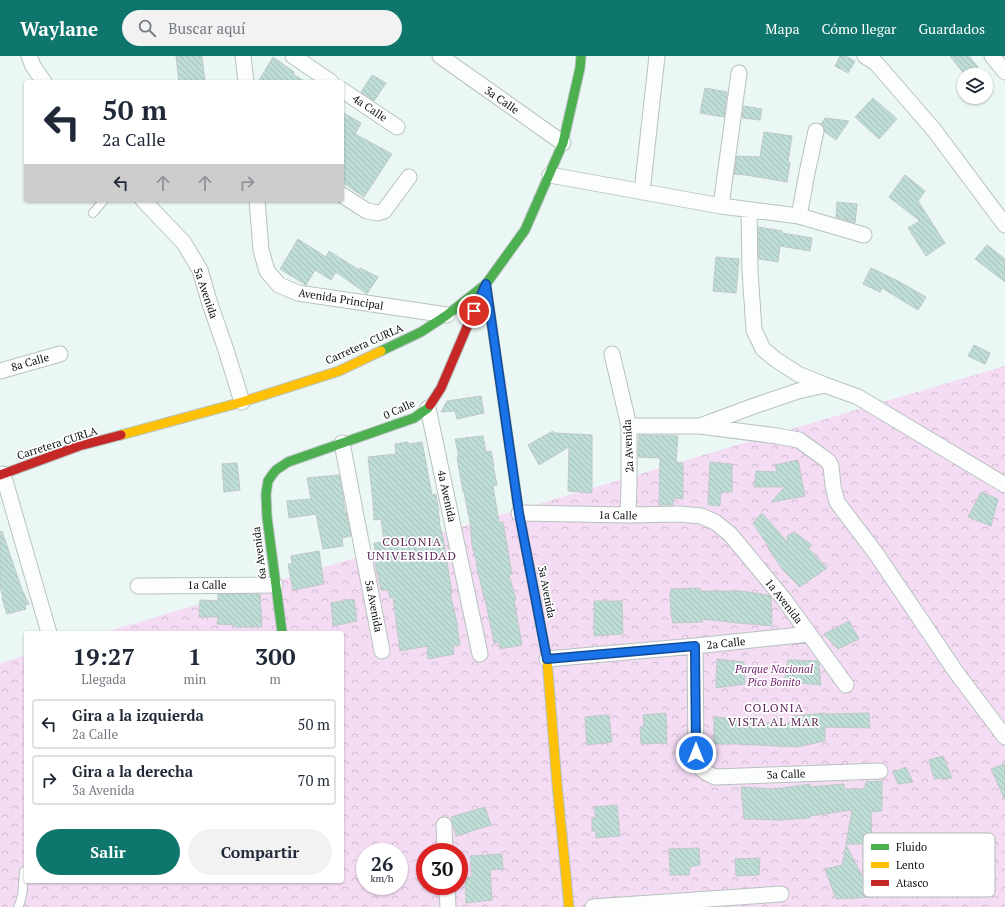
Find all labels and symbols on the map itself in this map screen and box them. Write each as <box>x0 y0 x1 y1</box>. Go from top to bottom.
street label: 3a Calle <box>482 83 522 117</box>
street label: 4a Calle <box>350 91 390 125</box>
street label: 5a Avenida <box>191 266 221 321</box>
street label: Avenida Principal <box>297 285 385 313</box>
pin <box>457 294 491 328</box>
street label: Carretera CURLA <box>323 320 406 367</box>
street label: 8a Calle <box>9 350 51 374</box>
street label: 0 Calle <box>381 396 417 422</box>
street label: 2a Avenida <box>620 419 636 473</box>
street label: Carretera CURLA <box>15 423 99 463</box>
street label: 4a Avenida <box>435 469 459 524</box>
street label: 1a Calle <box>598 508 638 522</box>
street label: 6a Avenida <box>249 525 269 580</box>
district label: COLONIA UNIVERSIDAD <box>367 534 457 563</box>
street label: 3a Avenida <box>535 565 559 620</box>
street label: 1a Avenida <box>762 576 806 627</box>
street label: 1a Calle <box>188 578 227 592</box>
street label: 5a Avenida <box>362 579 386 634</box>
street label: 2a Calle <box>706 634 747 652</box>
park label: Parque Nacional Pico Bonito <box>734 662 813 689</box>
district label: COLONIA VISTA AL MAR <box>728 700 820 729</box>
position arrow <box>675 732 717 774</box>
street label: 3a Calle <box>766 766 806 782</box>
legend <box>863 833 995 897</box>
text: Fluido <box>896 840 927 854</box>
speed limit sign: 30 <box>416 843 468 895</box>
text: Lento <box>896 858 924 872</box>
text: Atasco <box>896 876 928 890</box>

